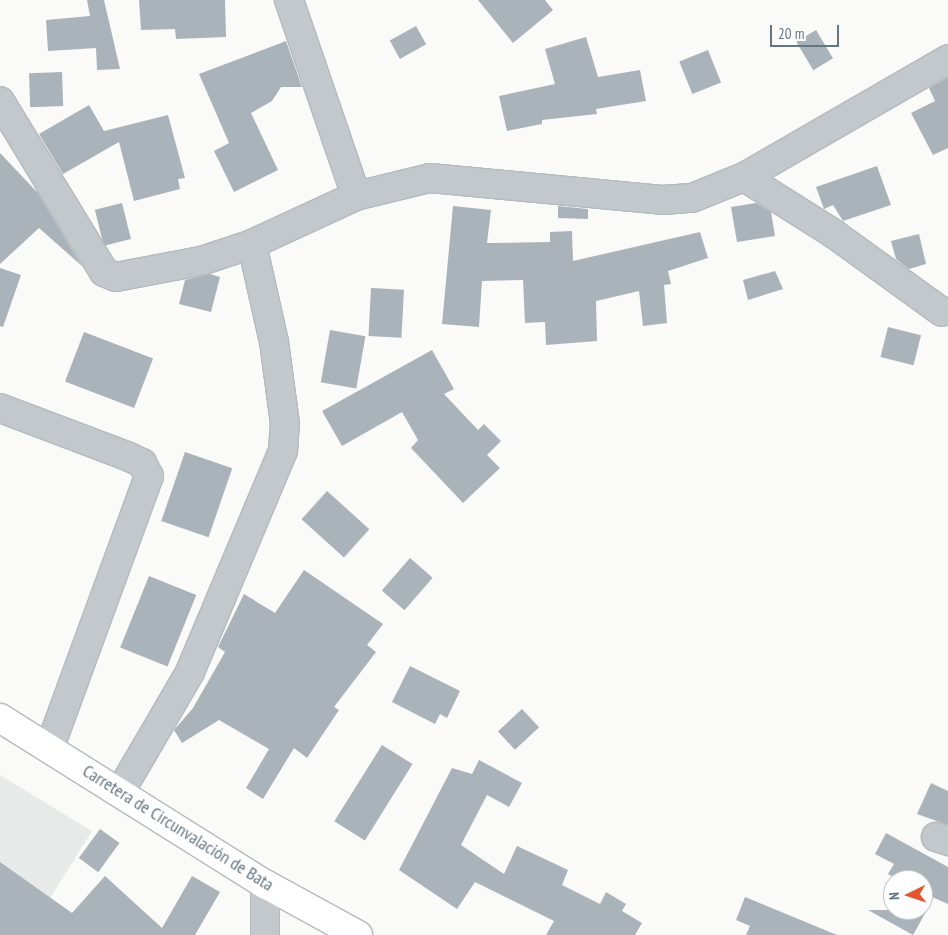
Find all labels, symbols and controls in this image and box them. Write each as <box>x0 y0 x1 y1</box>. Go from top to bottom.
scale bar <box>773 15 842 47</box>
text: 20 m <box>778 24 804 43</box>
street label: Carretera de Circunvalación de Bata <box>78 760 278 896</box>
north arrow <box>883 870 933 920</box>
text: N <box>885 892 903 900</box>

